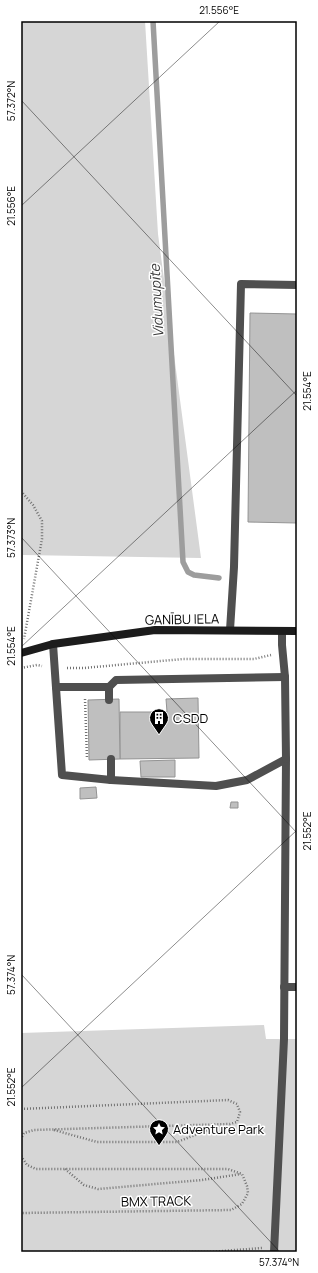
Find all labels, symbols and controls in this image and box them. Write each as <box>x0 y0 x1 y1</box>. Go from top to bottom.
text: 21.556°E <box>199 3 239 17</box>
text: 57.372°N <box>4 81 18 121</box>
text: 21.556°E <box>4 186 18 226</box>
water label: Vidumupīte <box>145 263 167 338</box>
text: 21.554°E <box>300 371 314 411</box>
text: 57.373°N <box>4 518 18 558</box>
street label: GANĪBU IELA <box>145 609 219 629</box>
text: 21.554°E <box>4 626 18 666</box>
building icon: CSDD <box>148 707 170 735</box>
place label: CSDD <box>173 709 208 727</box>
text: 21.552°E <box>300 811 314 850</box>
text: 57.374°N <box>4 955 18 995</box>
text: 21.552°E <box>4 1067 18 1106</box>
place icon: Adventure Park <box>148 1118 170 1146</box>
place label: Adventure Park <box>173 1120 265 1138</box>
street label: BMX TRACK <box>121 1191 192 1211</box>
text: 57.374°N <box>259 1255 299 1269</box>

